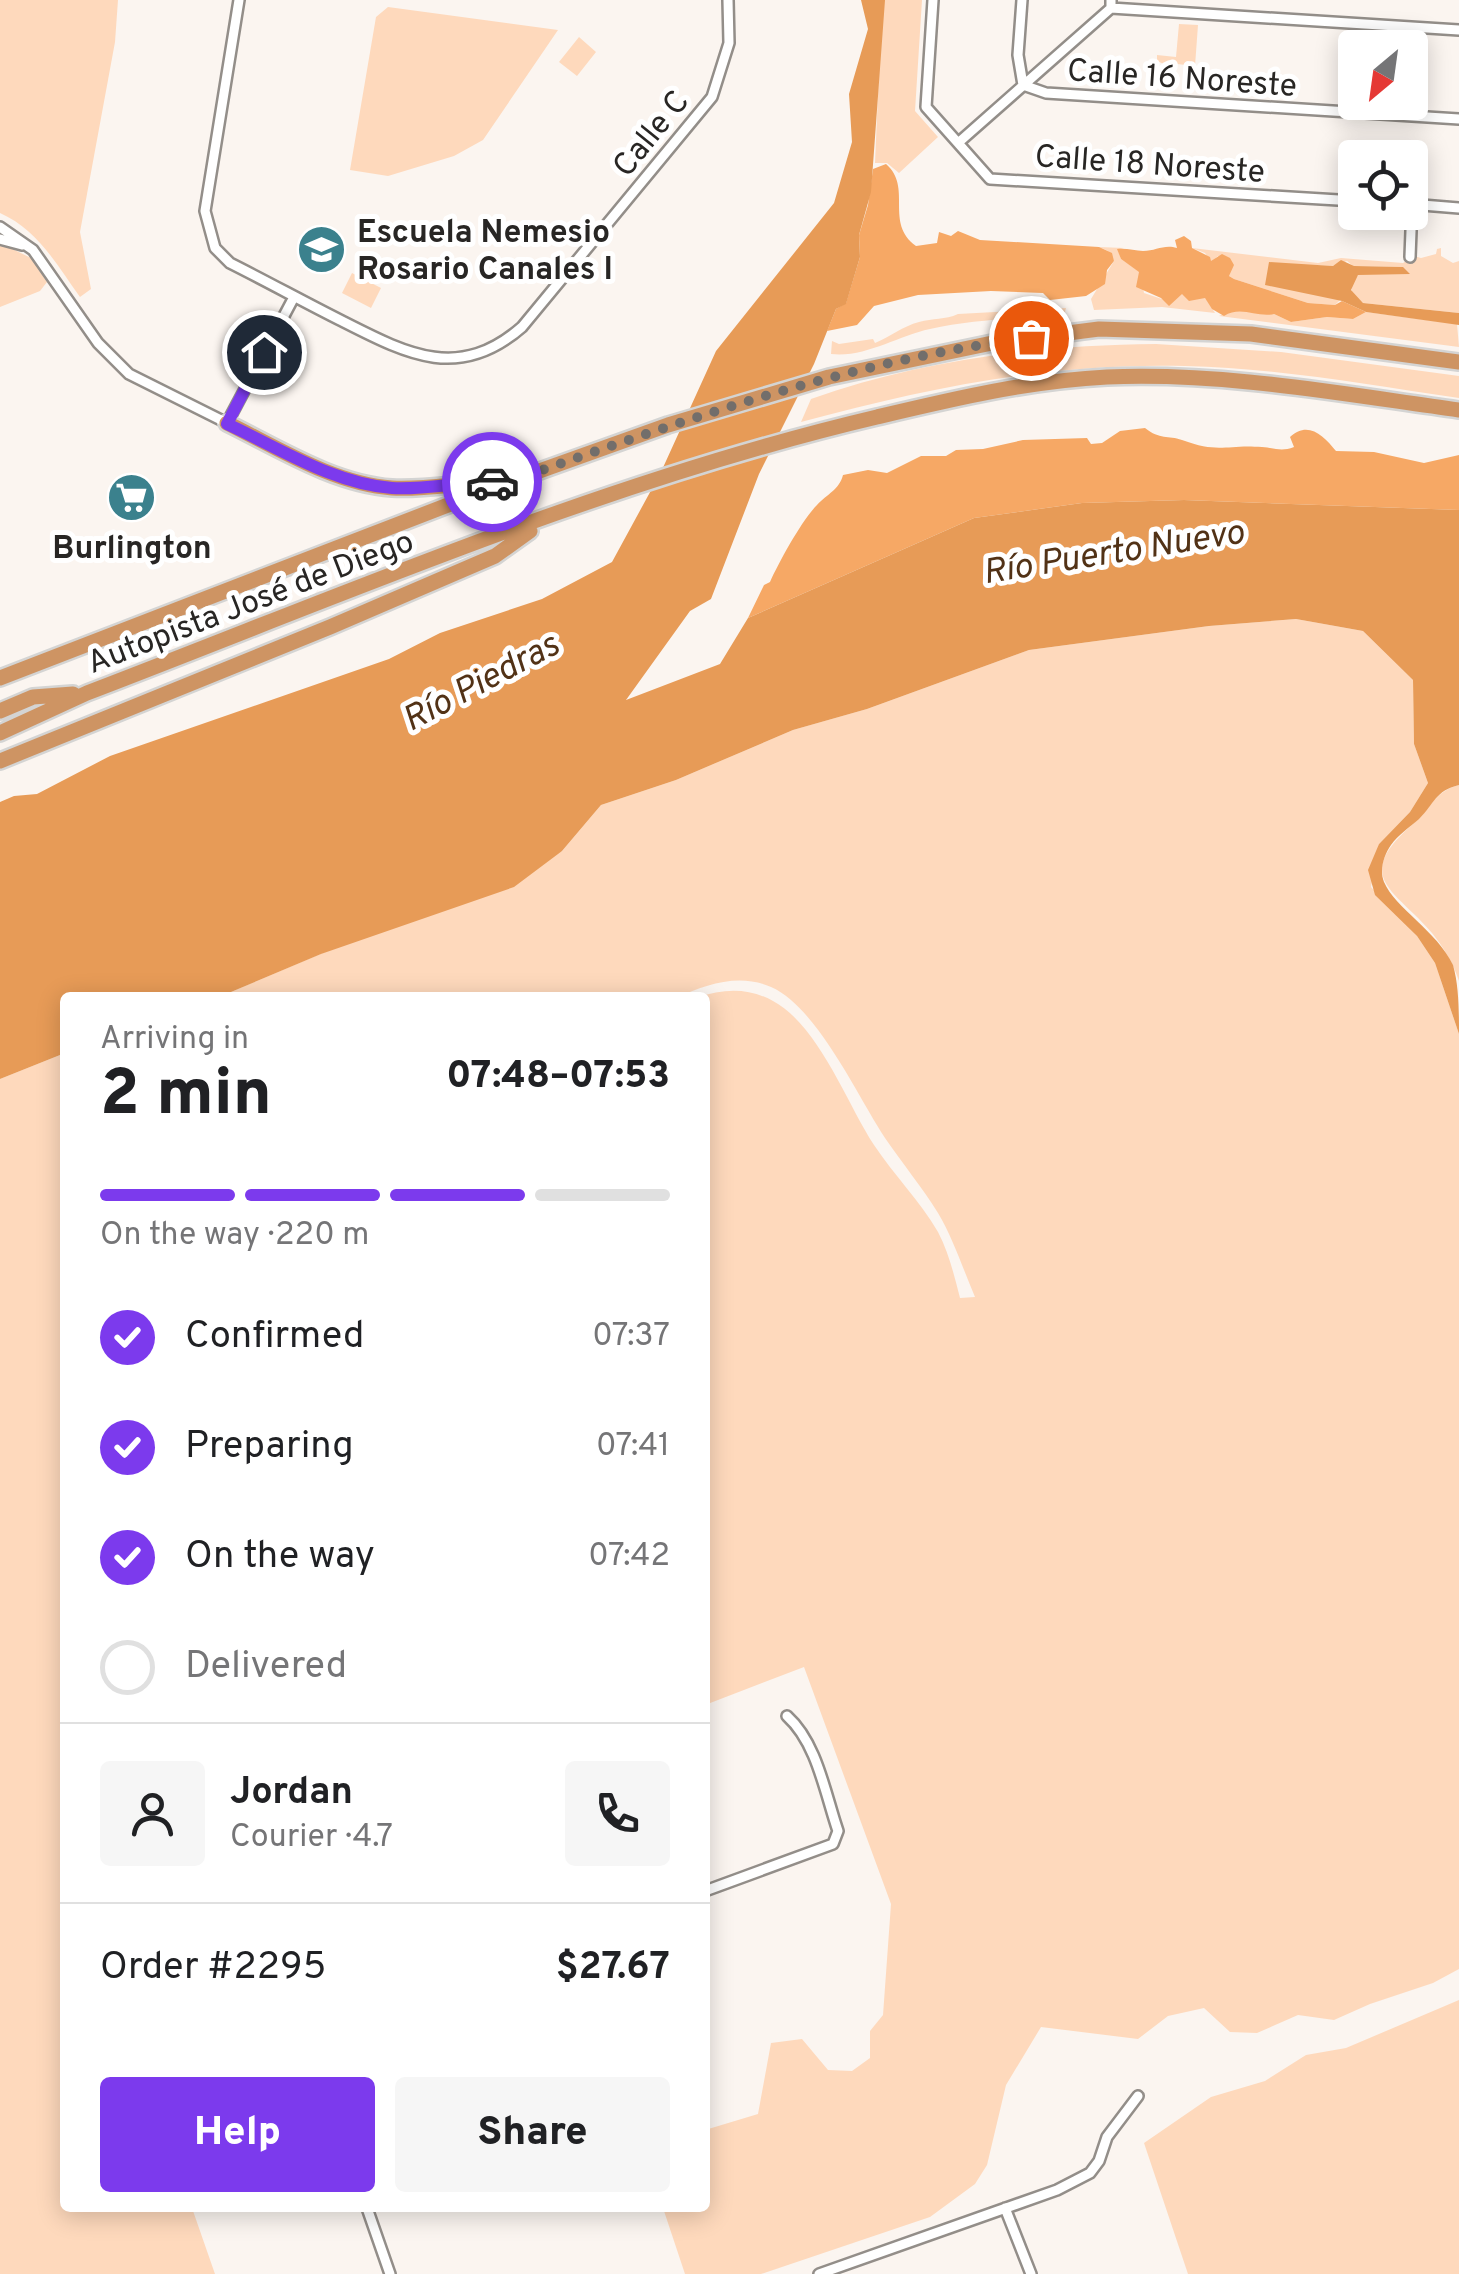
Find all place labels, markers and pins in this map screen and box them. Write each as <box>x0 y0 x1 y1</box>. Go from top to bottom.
place label: Escuela Nemesio Rosario Canales I <box>357 214 613 291</box>
school or university icon: Escuela Nemesio Rosario Canales I <box>296 223 348 275</box>
pin <box>989 296 1074 381</box>
pin <box>222 310 307 395</box>
supermarket icon: Burlington <box>106 471 158 523</box>
place label: Burlington <box>52 530 212 570</box>

